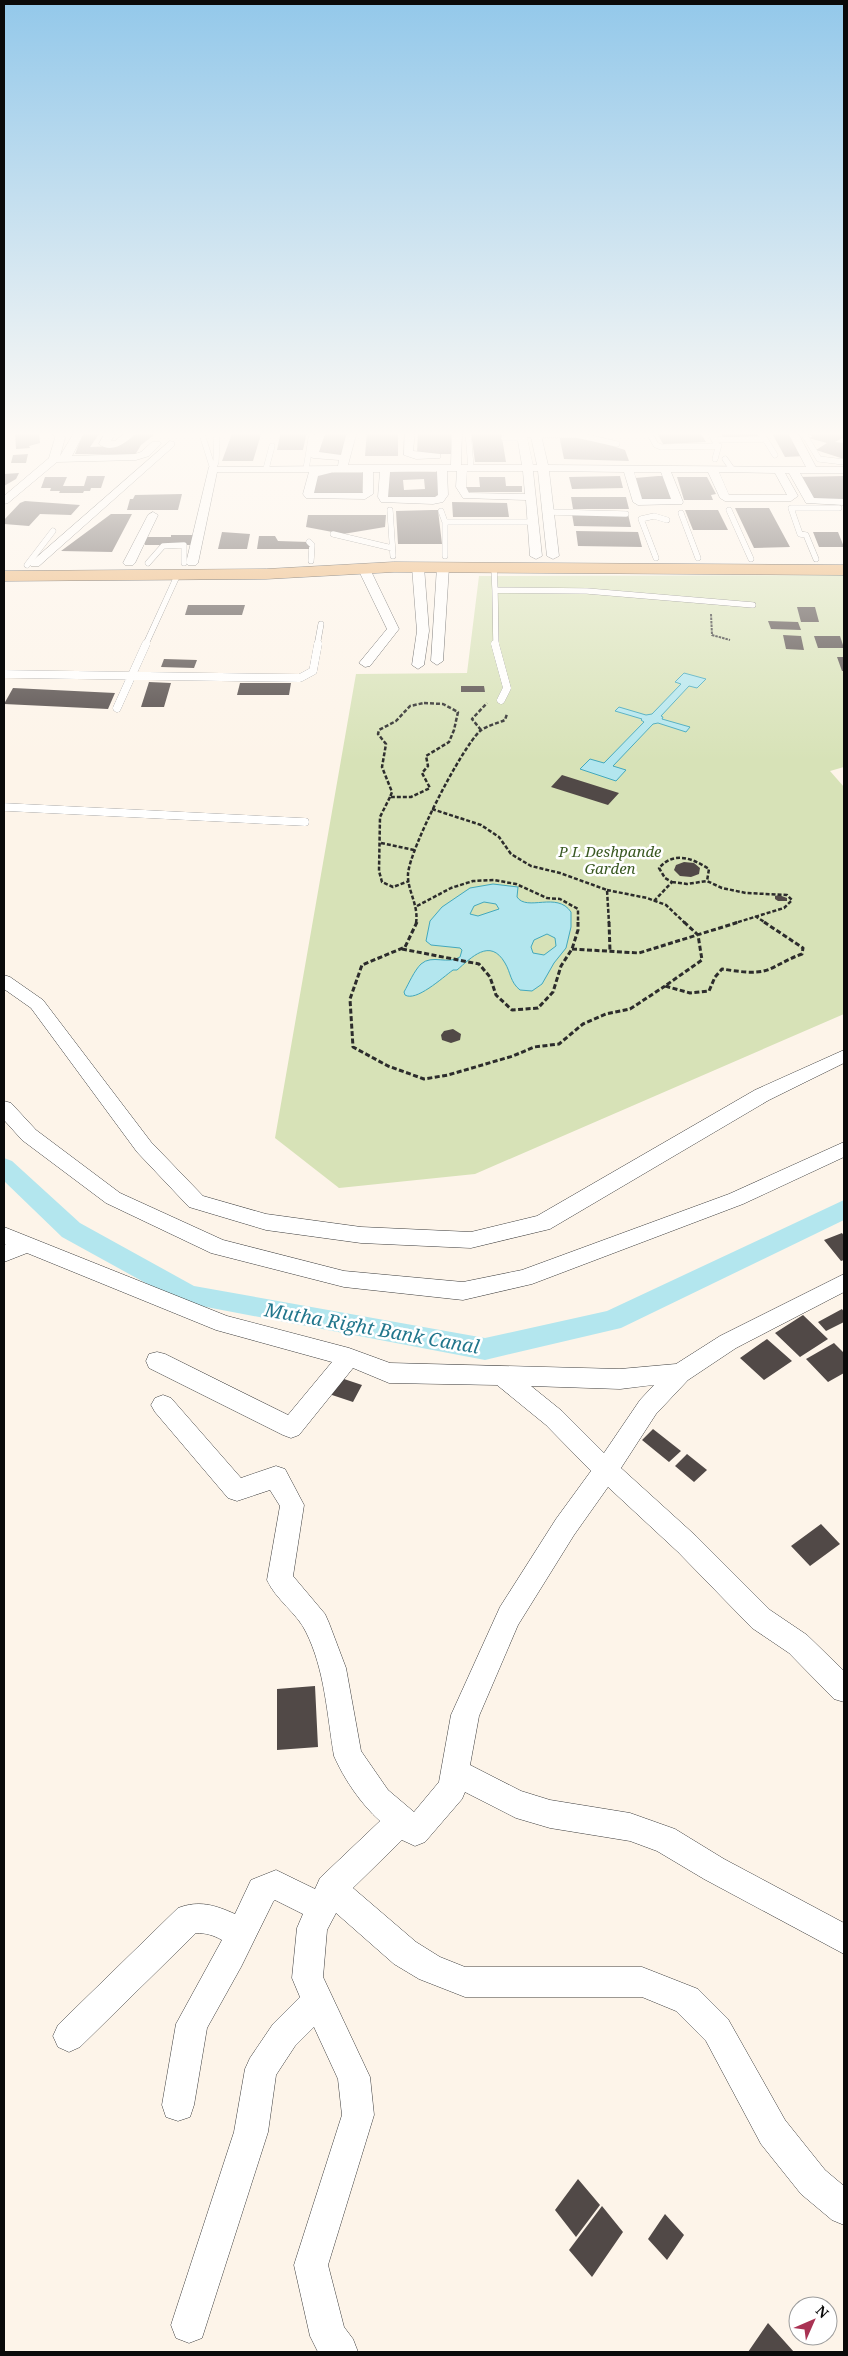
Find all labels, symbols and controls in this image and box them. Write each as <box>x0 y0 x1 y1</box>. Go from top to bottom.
park label: P L Deshpande Garden <box>557 841 662 878</box>
water label: Mutha Right Bank Canal <box>262 1296 482 1360</box>
north arrow <box>788 2296 838 2346</box>
text: N <box>812 2301 833 2322</box>

